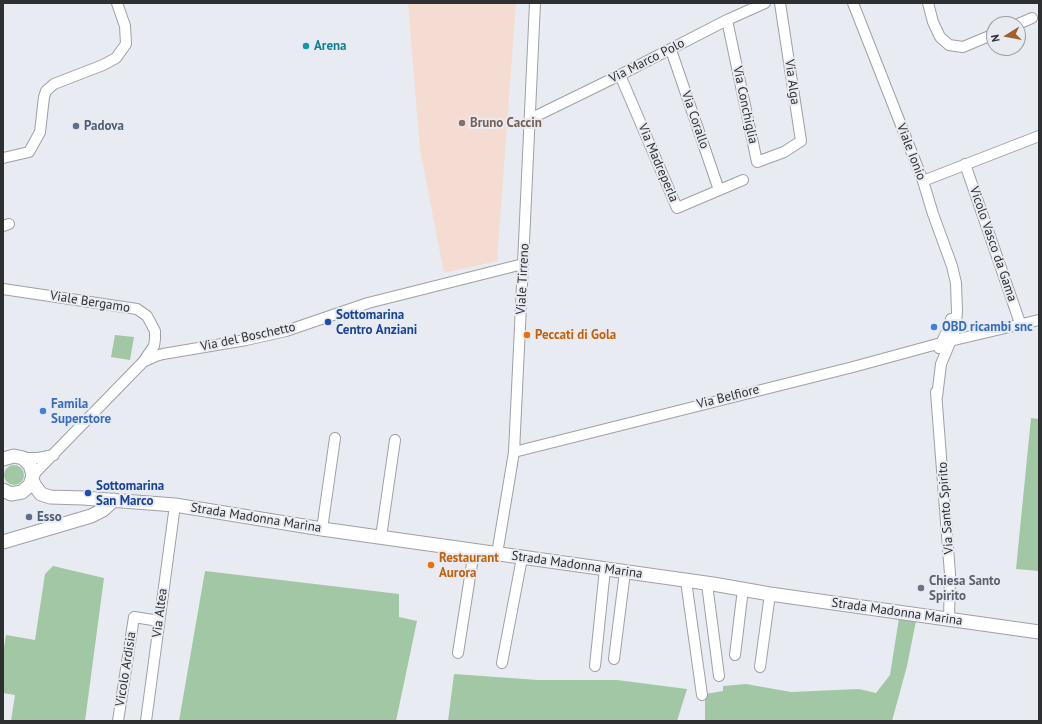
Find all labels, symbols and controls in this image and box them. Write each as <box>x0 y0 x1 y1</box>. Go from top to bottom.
north arrow <box>986 16 1026 56</box>
text: N <box>988 33 1003 43</box>
street label: Via Marco Polo <box>607 35 687 87</box>
place label: Arena <box>314 38 347 54</box>
marker: Arena <box>301 41 311 51</box>
street label: Via Alga <box>781 58 803 106</box>
street label: Via Conchiglia <box>729 65 761 145</box>
street label: Via Corallo <box>678 89 712 151</box>
place label: Bruno Caccin <box>470 115 542 131</box>
place label: Padova <box>84 118 124 134</box>
marker: Bruno Caccin <box>457 118 467 128</box>
marker: Padova <box>71 121 81 131</box>
street label: Via Madreperla <box>634 121 682 205</box>
street label: Viale Ionio <box>893 121 929 183</box>
street label: Vicolo Vasco da Gama <box>966 184 1020 304</box>
street label: Viale Tirreno <box>513 243 533 315</box>
street label: Viale Bergamo <box>49 288 131 316</box>
place label: Sottomarina Centro Anziani <box>336 307 417 338</box>
marker: Sottomarina Centro Anziani <box>323 317 333 327</box>
street label: Via del Boschetto <box>199 319 297 355</box>
place label: OBD ricambi snc <box>942 319 1033 335</box>
marker: OBD ricambi snc <box>929 322 939 332</box>
place label: Peccati di Gola <box>535 327 616 343</box>
marker: Peccati di Gola <box>522 330 532 340</box>
street label: Via Belfiore <box>695 382 761 412</box>
place label: Famila Superstore <box>51 396 111 427</box>
marker: Famila Superstore <box>38 406 48 416</box>
street label: Via Santo Spirito <box>935 461 957 555</box>
place label: Sottomarina San Marco <box>96 478 164 509</box>
marker: Sottomarina San Marco <box>83 488 93 498</box>
street label: Strada Madonna Marina <box>190 500 322 536</box>
place label: Esso <box>37 509 62 525</box>
marker: Esso <box>24 512 34 522</box>
street label: Strada Madonna Marina <box>510 548 644 582</box>
place label: Restaurant Aurora <box>439 550 499 581</box>
marker: Restaurant Aurora <box>426 560 436 570</box>
place label: Chiesa Santo Spirito <box>929 573 1001 604</box>
marker: Chiesa Santo Spirito <box>916 583 926 593</box>
street label: Via Altea <box>149 587 171 639</box>
street label: Strada Madonna Marina <box>830 595 964 629</box>
street label: Vicolo Ardisia <box>112 630 140 708</box>

